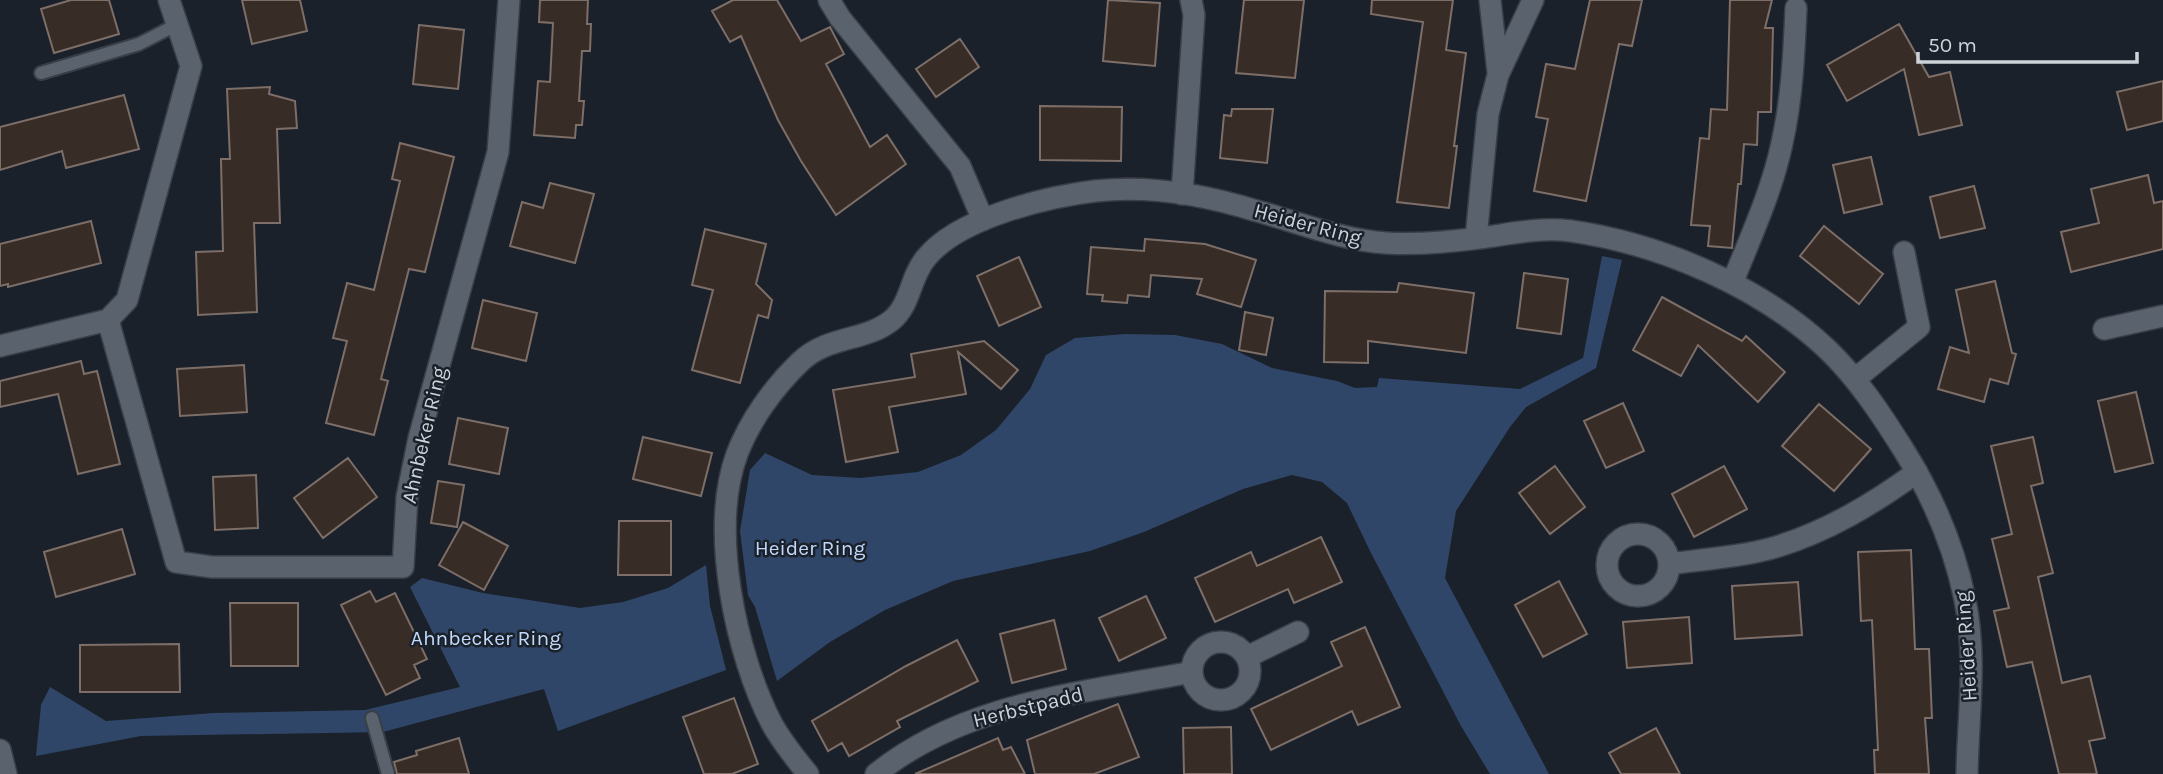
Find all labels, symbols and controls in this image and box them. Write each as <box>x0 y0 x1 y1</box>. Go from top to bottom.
scale bar <box>1918 21 2137 65</box>
text: 50 m <box>1928 33 1977 57</box>
street label: Heider Ring <box>1252 198 1365 250</box>
street label: Ahnbeker Ring <box>397 364 451 506</box>
park label: Heider Ring <box>755 536 865 560</box>
street label: Heider Ring <box>1950 590 1982 702</box>
park label: Ahnbecker Ring <box>411 626 561 650</box>
street label: Herbstpadd <box>971 682 1085 732</box>

